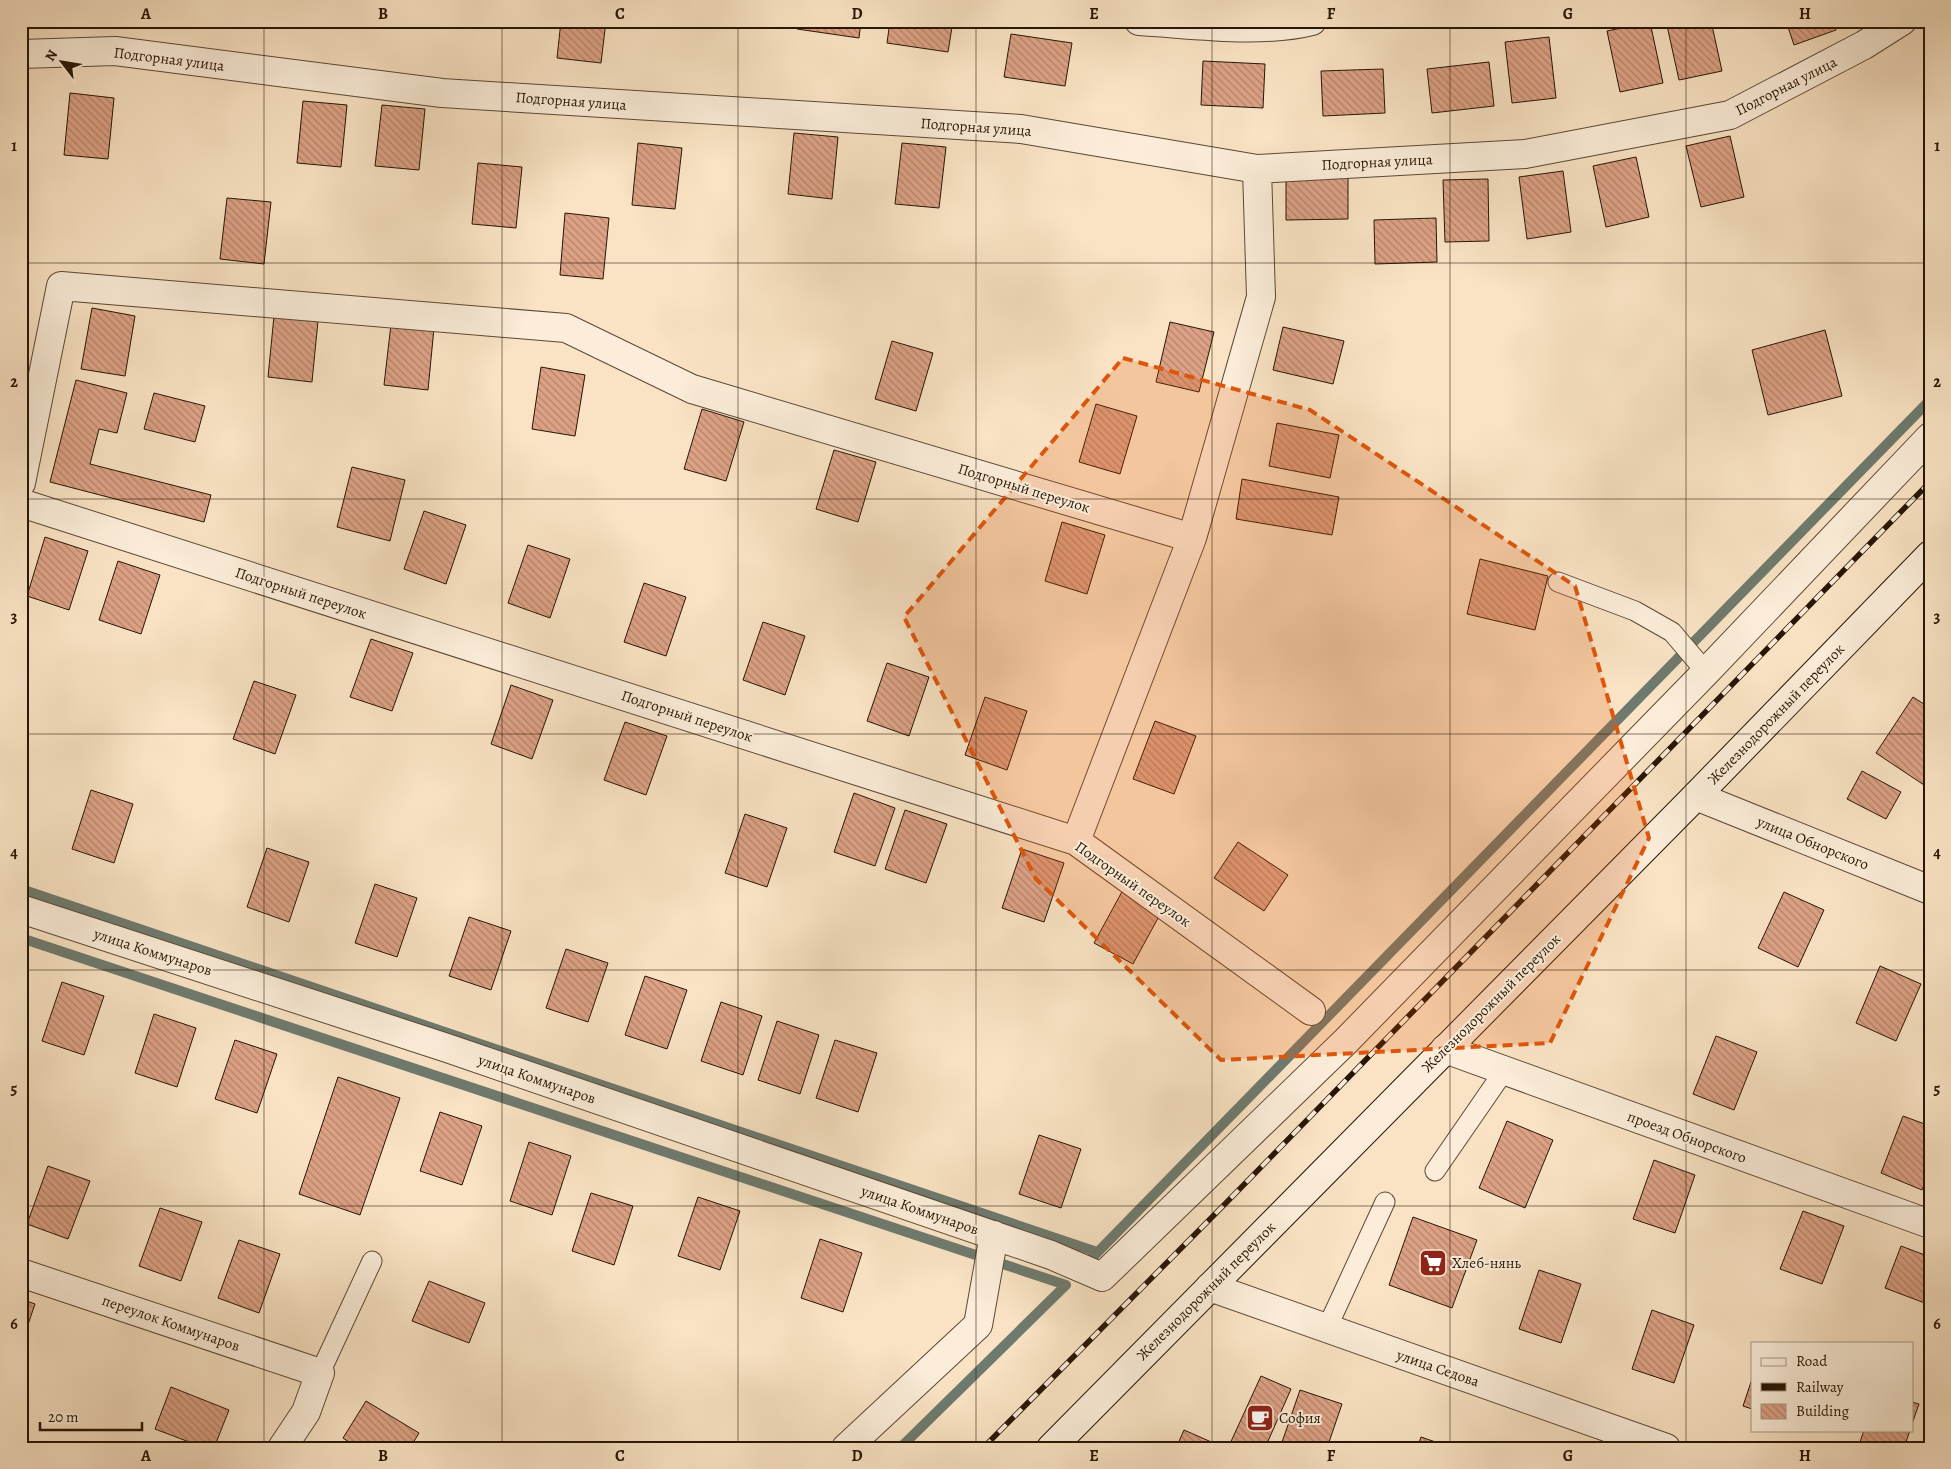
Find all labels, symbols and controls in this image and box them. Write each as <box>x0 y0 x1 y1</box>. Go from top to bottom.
text: A <box>140 3 152 25</box>
text: B <box>378 3 388 25</box>
text: C <box>615 3 625 25</box>
text: D <box>851 3 863 25</box>
text: E <box>1089 3 1099 25</box>
text: F <box>1327 3 1336 25</box>
text: G <box>1563 3 1573 25</box>
text: H <box>1799 3 1811 25</box>
north arrow <box>38 38 88 88</box>
street label: Подгорная улица <box>113 42 225 76</box>
text: N <box>41 46 62 65</box>
street label: Подгорная улица <box>1732 52 1840 120</box>
street label: Подгорная улица <box>515 87 627 115</box>
street label: Подгорная улица <box>920 113 1032 141</box>
text: 1 <box>11 135 17 157</box>
text: 1 <box>1934 135 1940 157</box>
street label: Подгорная улица <box>1321 149 1433 175</box>
text: 2 <box>10 371 18 393</box>
text: 2 <box>1933 371 1941 393</box>
street label: Подгорный переулок <box>955 458 1093 518</box>
street label: Подгорный переулок <box>233 562 370 624</box>
text: 3 <box>11 606 18 628</box>
text: 3 <box>1934 606 1941 628</box>
street label: Железнодорожный переулок <box>1703 639 1849 789</box>
street label: Подгорный переулок <box>619 685 756 747</box>
street label: улица Обнорского <box>1753 811 1872 875</box>
street label: Подгорный переулок <box>1071 836 1195 932</box>
text: 4 <box>10 842 18 864</box>
text: 4 <box>1933 842 1941 864</box>
street label: улица Коммунаров <box>90 923 215 981</box>
street label: Железнодорожный переулок <box>1417 929 1565 1077</box>
street label: улица Коммунаров <box>475 1049 598 1108</box>
text: 5 <box>11 1078 18 1100</box>
text: 5 <box>1934 1078 1941 1100</box>
street label: проезд Обнорского <box>1625 1106 1749 1168</box>
street label: улица Коммунаров <box>858 1180 981 1239</box>
street label: Железнодорожный переулок <box>1132 1217 1280 1365</box>
supermarket icon: Хлеб-нянь <box>1418 1248 1448 1278</box>
place label: Хлеб-нянь <box>1452 1253 1521 1273</box>
street label: переулок Коммунаров <box>99 1290 243 1356</box>
text: 6 <box>10 1313 18 1335</box>
text: 6 <box>1933 1313 1941 1335</box>
legend <box>1751 1342 1914 1432</box>
street label: улица Седова <box>1393 1344 1482 1392</box>
text: Road <box>1796 1351 1828 1371</box>
text: Railway <box>1796 1377 1844 1397</box>
scale bar <box>40 1399 142 1431</box>
text: Building <box>1796 1401 1849 1421</box>
cafe icon: София <box>1245 1403 1275 1433</box>
text: 20 m <box>48 1407 79 1427</box>
place label: София <box>1279 1408 1321 1428</box>
text: A <box>140 1445 152 1467</box>
text: B <box>378 1445 388 1467</box>
text: C <box>615 1445 625 1467</box>
text: D <box>851 1445 863 1467</box>
text: E <box>1089 1445 1099 1467</box>
text: F <box>1327 1445 1336 1467</box>
text: G <box>1563 1445 1573 1467</box>
text: H <box>1799 1445 1811 1467</box>

